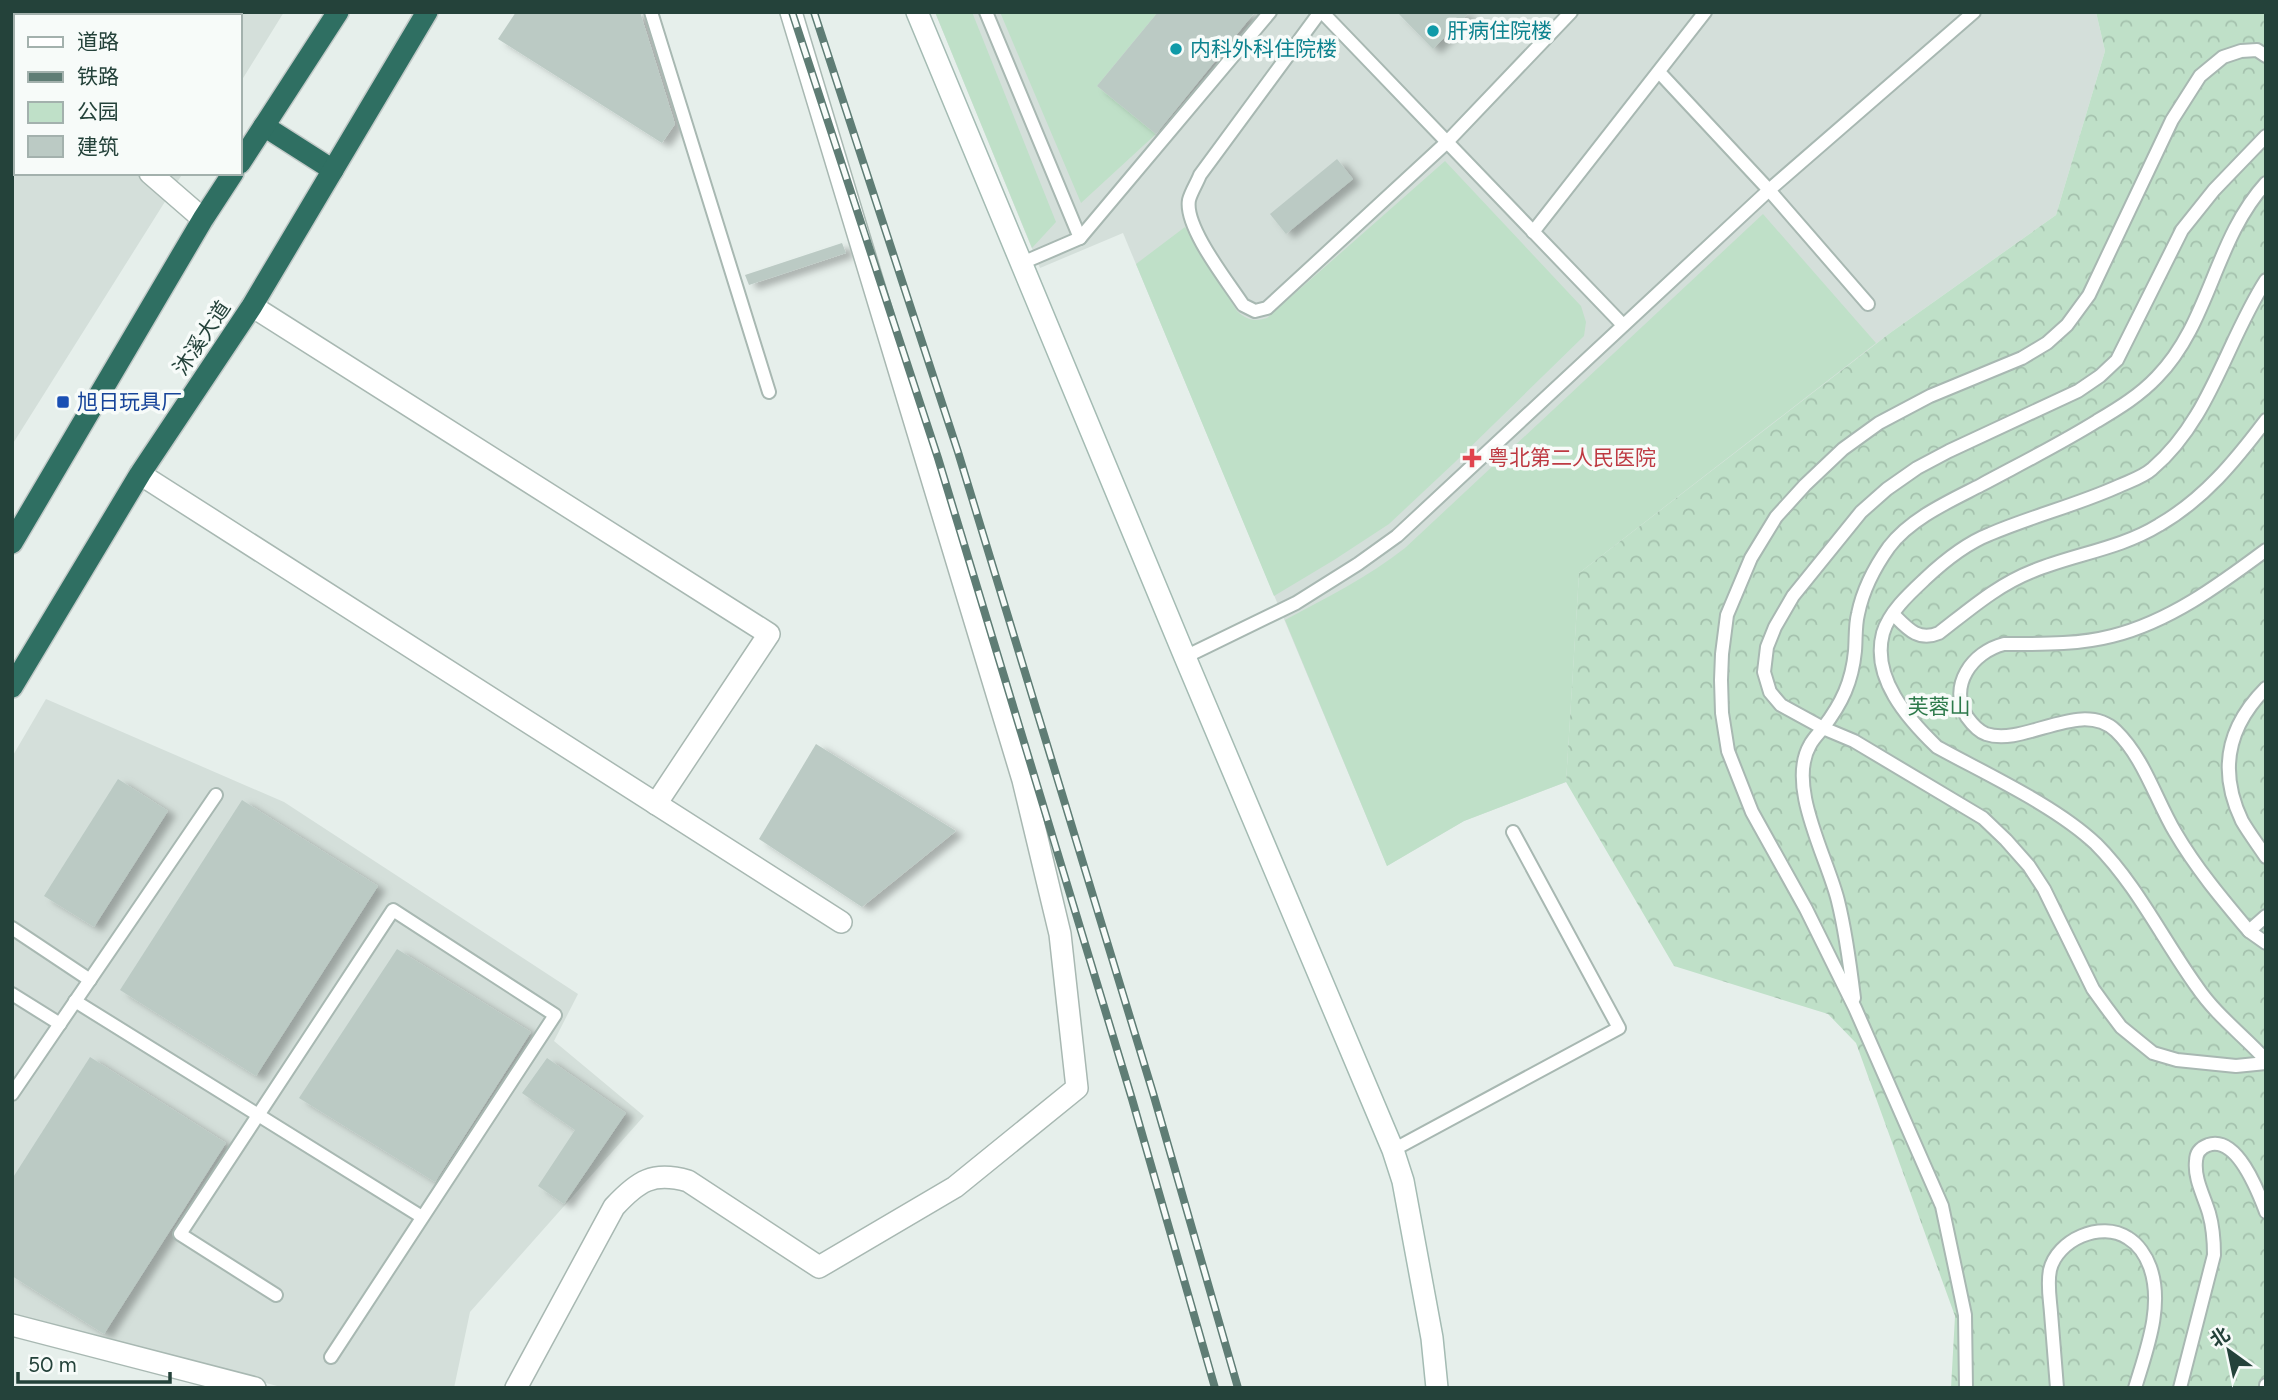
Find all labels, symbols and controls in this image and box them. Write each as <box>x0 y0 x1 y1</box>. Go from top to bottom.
legend <box>14 14 242 175</box>
place label: 肝病住院楼 <box>1447 18 1552 43</box>
marker: 肝病住院楼 <box>1425 23 1441 39</box>
text: 道路 <box>77 29 119 54</box>
place label: 内科外科住院楼 <box>1190 36 1337 61</box>
marker: 内科外科住院楼 <box>1168 41 1184 57</box>
text: 铁路 <box>77 64 119 89</box>
text: 公园 <box>77 99 119 124</box>
text: 建筑 <box>77 134 119 159</box>
street label: 沐溪大道 <box>168 296 235 380</box>
place label: 旭日玩具厂 <box>77 389 182 414</box>
marker: 旭日玩具厂 <box>55 394 71 410</box>
place label: 粤北第二人民医院 <box>1488 445 1656 470</box>
marker: 粤北第二人民医院 <box>1462 448 1482 468</box>
park label: 芙蓉山 <box>1908 694 1971 719</box>
north arrow <box>2194 1316 2264 1386</box>
text: 北 <box>2206 1322 2234 1352</box>
scale bar <box>18 1340 170 1384</box>
text: 50 m <box>28 1352 77 1377</box>

